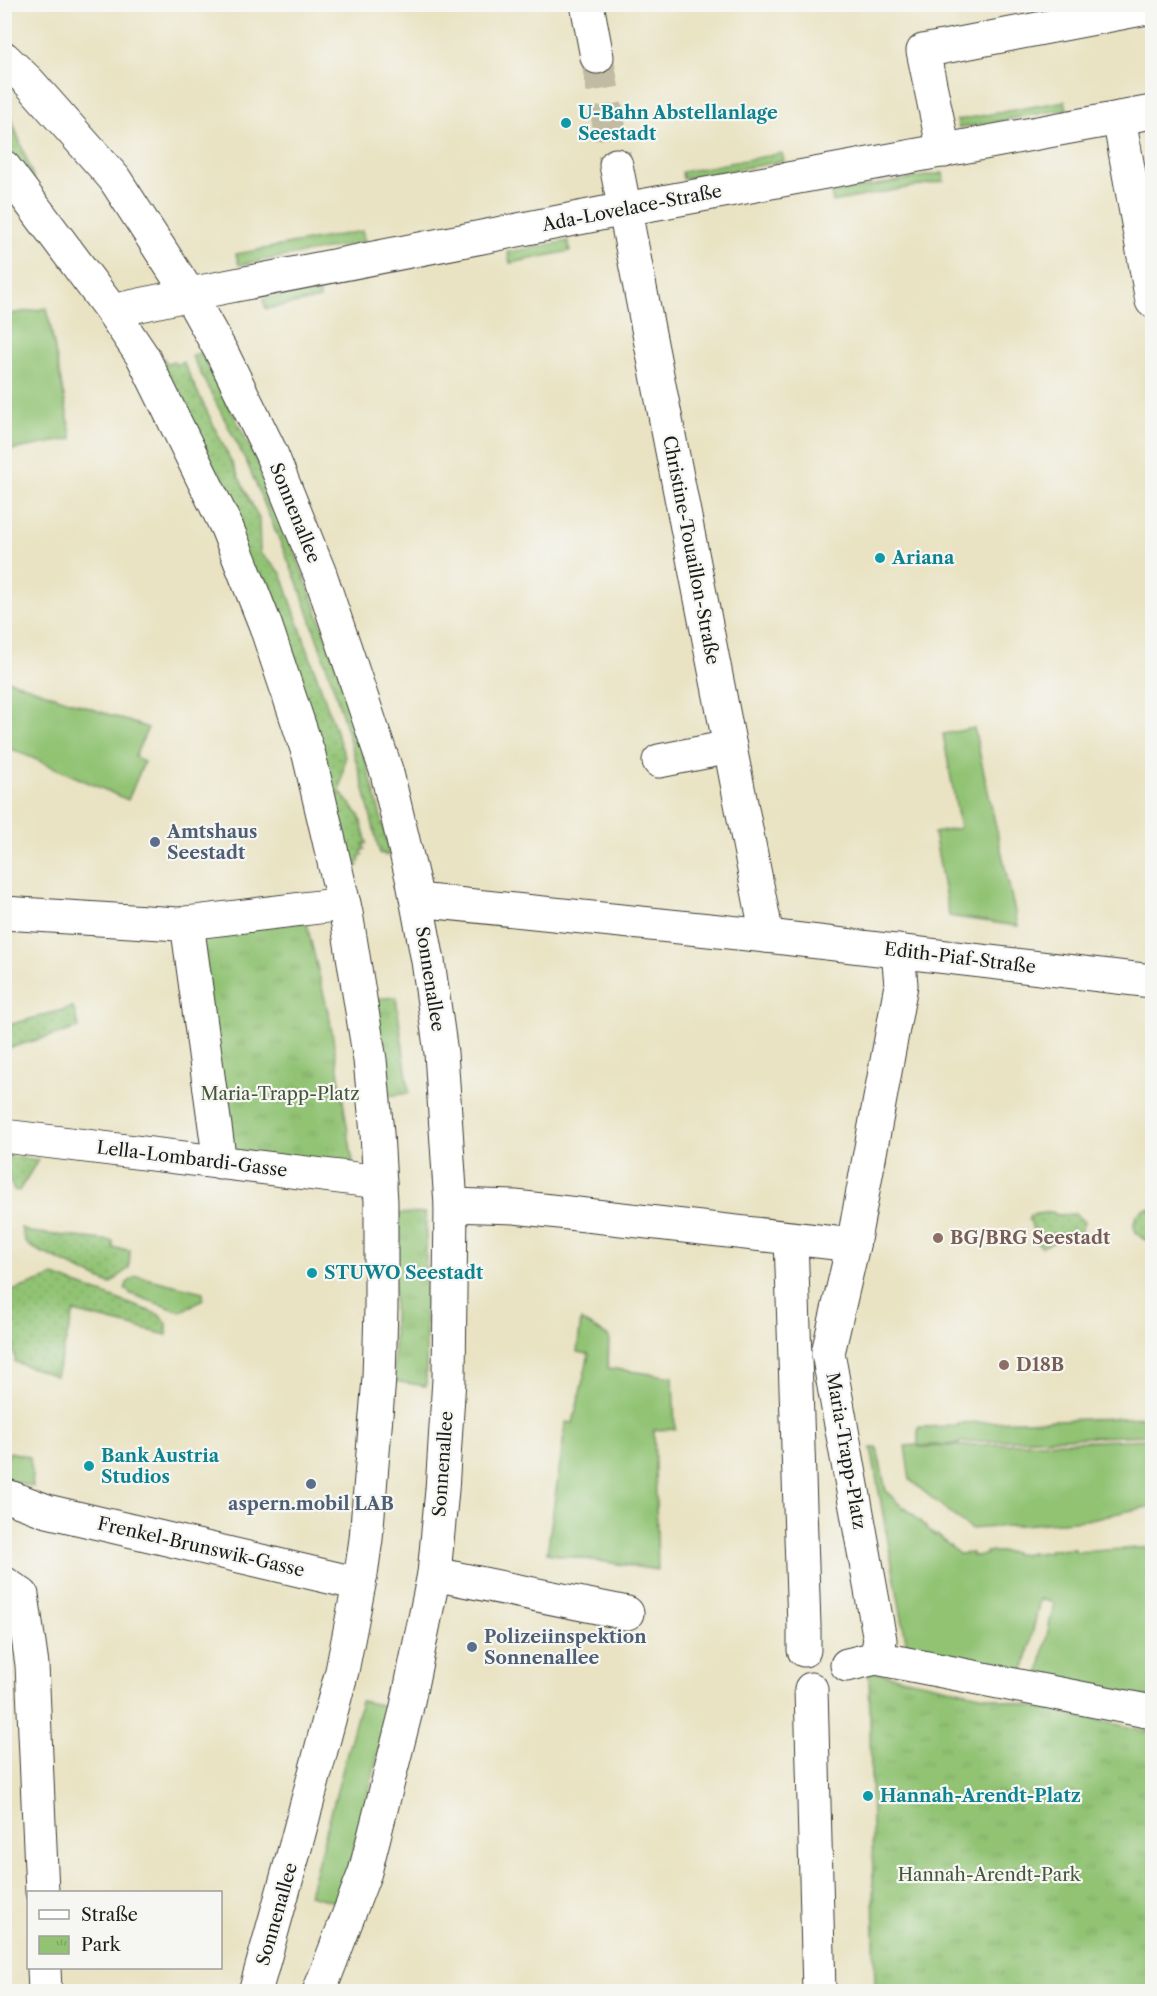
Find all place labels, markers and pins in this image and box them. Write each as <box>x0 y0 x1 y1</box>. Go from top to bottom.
place label: U-Bahn Abstellanlage Seestadt <box>578 102 778 145</box>
marker: U-Bahn Abstellanlage Seestadt <box>559 116 573 130</box>
place label: Ariana <box>891 547 955 569</box>
marker: Ariana <box>873 551 887 565</box>
place label: Amtshaus Seestadt <box>166 821 257 864</box>
marker: Amtshaus Seestadt <box>148 835 162 849</box>
place label: BG/BRG Seestadt <box>950 1227 1111 1249</box>
marker: BG/BRG Seestadt <box>931 1231 945 1245</box>
place label: STUWO Seestadt <box>324 1262 484 1284</box>
marker: STUWO Seestadt <box>305 1266 319 1280</box>
place label: D18B <box>1016 1354 1064 1376</box>
marker: D18B <box>997 1358 1011 1372</box>
place label: Bank Austria Studios <box>101 1445 220 1488</box>
marker: Bank Austria Studios <box>82 1459 96 1473</box>
marker: aspern.mobil LAB <box>304 1477 318 1491</box>
place label: aspern.mobil LAB <box>228 1493 394 1515</box>
place label: Polizeiinspektion Sonnenallee <box>484 1626 647 1669</box>
marker: Polizeiinspektion Sonnenallee <box>465 1640 479 1654</box>
place label: Hannah-Arendt-Platz <box>880 1785 1081 1807</box>
marker: Hannah-Arendt-Platz <box>861 1789 875 1803</box>

